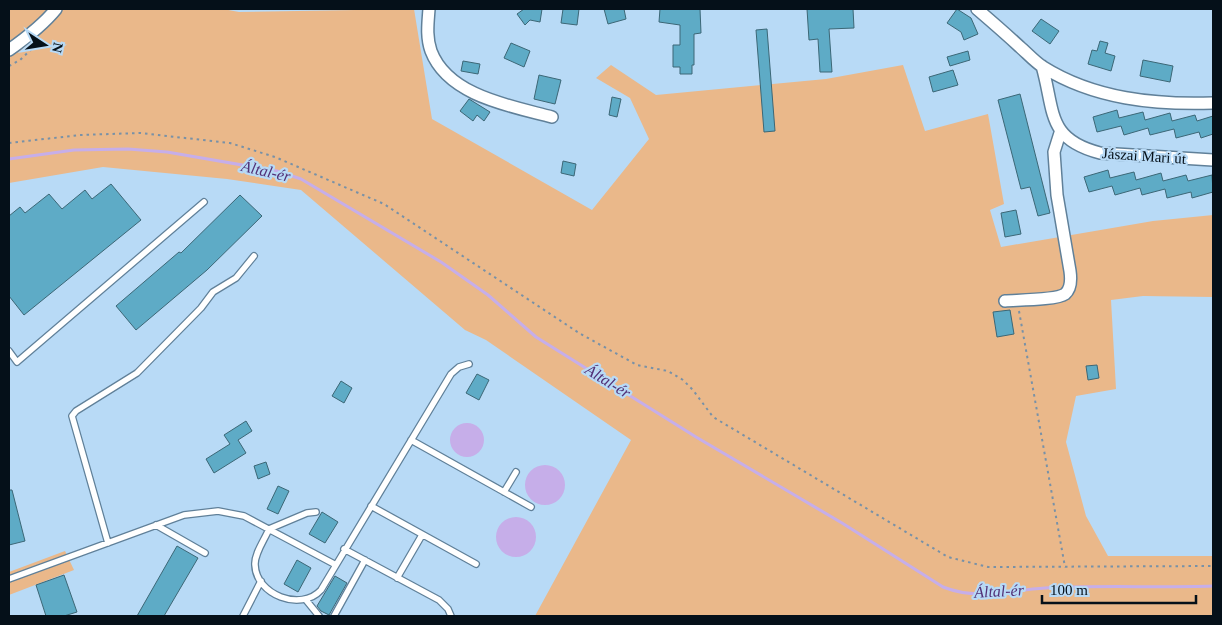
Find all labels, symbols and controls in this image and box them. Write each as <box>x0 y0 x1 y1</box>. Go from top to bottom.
north arrow <box>20 20 70 70</box>
text: N <box>49 41 66 54</box>
street label: Jászai Mari út <box>1101 145 1187 167</box>
water label: Által-ér <box>239 156 293 185</box>
water label: Által-ér <box>582 359 635 402</box>
scale bar <box>1042 572 1196 604</box>
water label: Által-ér <box>973 580 1025 601</box>
text: 100 m <box>1050 582 1088 598</box>

